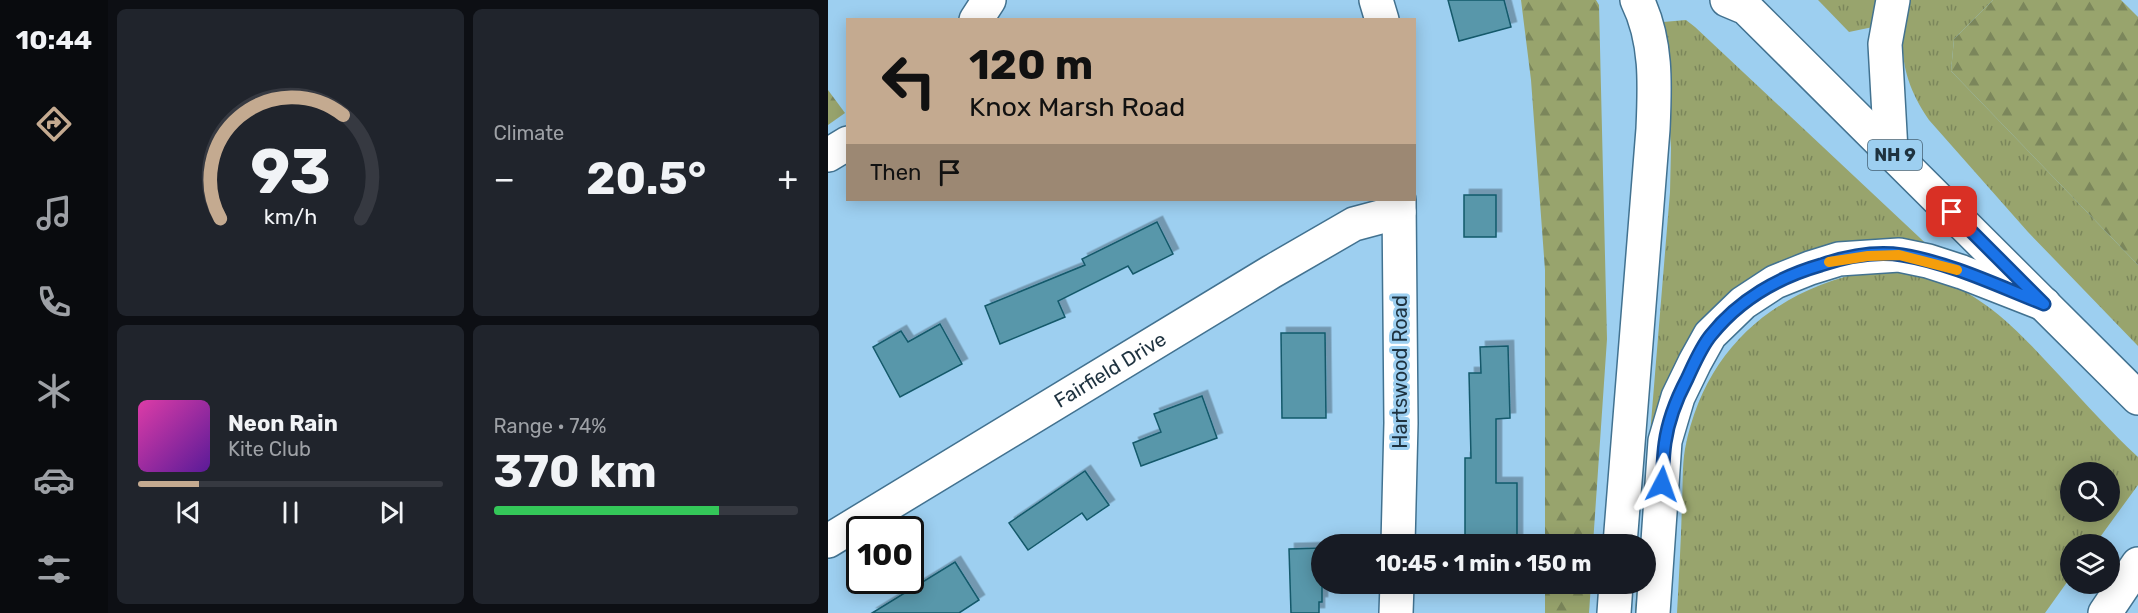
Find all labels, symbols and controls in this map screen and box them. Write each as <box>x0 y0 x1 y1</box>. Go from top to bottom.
text: 10:44 <box>16 24 92 56</box>
text: 120 m <box>969 40 1093 90</box>
icon: left <box>870 42 948 120</box>
text: Knox Marsh Road <box>969 91 1185 123</box>
icon: directions <box>33 103 75 145</box>
text: Climate <box>494 121 564 145</box>
text: 93 <box>250 135 331 209</box>
road number: NH 9 <box>1868 140 1922 170</box>
text: 20.5° <box>586 152 706 205</box>
icon: arrive <box>933 156 966 189</box>
text: − <box>494 159 515 198</box>
text: + <box>777 159 798 198</box>
text: Then <box>870 159 921 186</box>
pin <box>1926 186 1977 237</box>
icon: music <box>33 192 75 234</box>
icon: arrive <box>1935 195 1968 228</box>
text: km/h <box>263 205 317 230</box>
icon: phone <box>33 281 75 323</box>
street label: Hartswood Road <box>1388 295 1412 449</box>
street label: Fairfield Drive <box>1050 327 1170 413</box>
icon: climate <box>33 370 75 412</box>
text: Neon Rain <box>228 410 338 437</box>
text: Range · 74% <box>494 414 607 438</box>
text: Kite Club <box>228 437 311 461</box>
text: 370 km <box>494 445 657 498</box>
position arrow <box>1630 452 1694 516</box>
icon: car <box>33 459 75 501</box>
map controls <box>2060 462 2120 594</box>
button: search <box>2060 462 2120 522</box>
icon: previous <box>172 496 205 529</box>
icon: pause <box>274 496 307 529</box>
icon: next <box>375 496 408 529</box>
speed limit sign: 100 <box>846 516 924 594</box>
button: layers <box>2060 534 2120 594</box>
icon: filters <box>33 548 75 590</box>
text: 10:45 · 1 min · 150 m <box>1376 550 1591 577</box>

